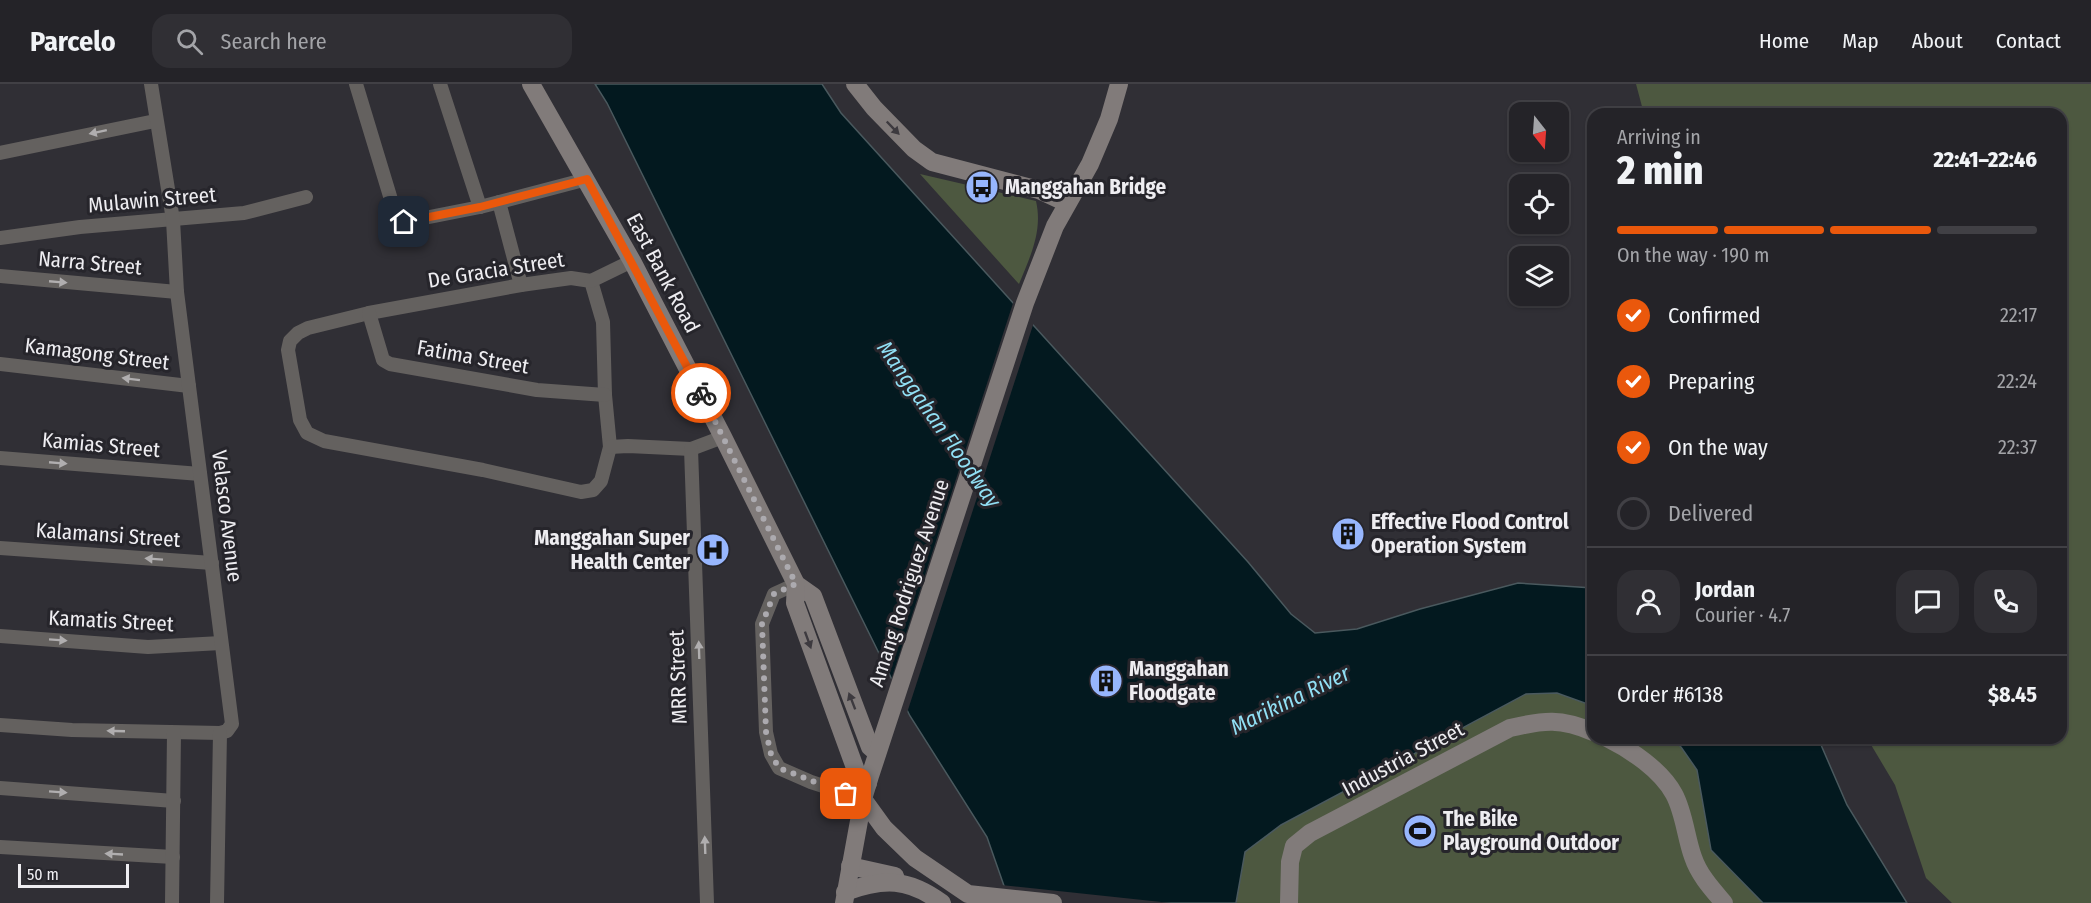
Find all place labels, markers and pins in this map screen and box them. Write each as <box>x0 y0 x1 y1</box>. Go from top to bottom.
bus stop icon: Manggahan Bridge <box>964 169 1000 205</box>
place label: Manggahan Bridge <box>1005 174 1166 200</box>
pin <box>378 196 429 247</box>
place label: Effective Flood Control Operation System <box>1371 509 1569 559</box>
building icon: Effective Flood Control Operation System <box>1330 516 1366 552</box>
place label: Manggahan Super Health Center <box>534 525 690 575</box>
hospital icon: Manggahan Super Health Center <box>695 532 731 568</box>
place label: Manggahan Floodgate <box>1129 656 1229 706</box>
building icon: Manggahan Floodgate <box>1088 663 1124 699</box>
pin <box>820 768 871 819</box>
place label: The Bike Playground Outdoor <box>1443 806 1619 856</box>
sports icon: The Bike Playground Outdoor <box>1402 813 1438 849</box>

